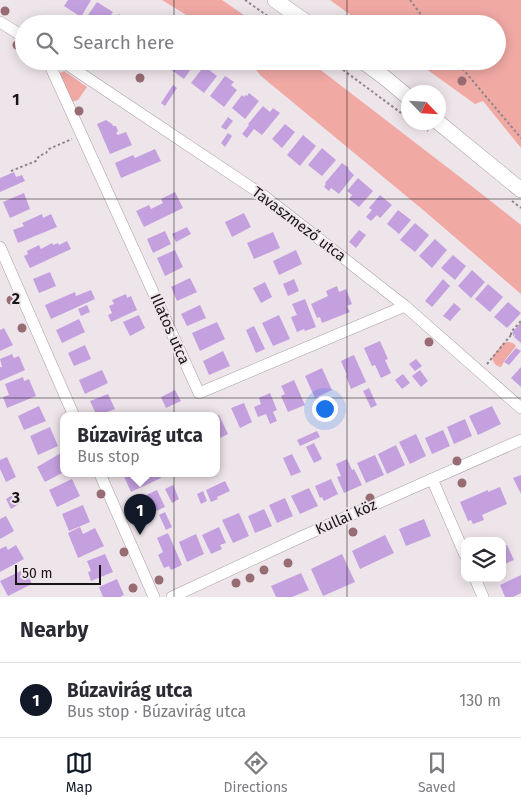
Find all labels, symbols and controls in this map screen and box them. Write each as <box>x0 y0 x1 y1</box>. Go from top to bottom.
search box <box>15 15 506 70</box>
icon: search <box>33 29 61 57</box>
text: Search here <box>73 31 174 54</box>
north arrow <box>401 85 446 130</box>
text: 1 <box>12 90 20 109</box>
street label: Tavaszmező utca <box>249 183 349 265</box>
text: 2 <box>12 289 20 308</box>
street label: Illatos utca <box>146 291 194 367</box>
your location <box>312 396 338 422</box>
popup <box>60 412 220 477</box>
text: Búzavirág utca <box>77 424 203 447</box>
text: Bus stop <box>77 447 140 466</box>
text: 3 <box>11 488 20 507</box>
pin: 1 <box>124 494 156 535</box>
street label: Kullai köz <box>313 495 380 538</box>
map controls <box>461 537 506 582</box>
button: layers <box>461 537 506 582</box>
scale bar <box>15 562 101 585</box>
text: 50 m <box>22 565 53 582</box>
text: Nearby <box>20 617 88 643</box>
text: Búzavirág utca <box>67 679 193 702</box>
text: 1 <box>32 691 40 710</box>
text: 130 m <box>459 691 501 710</box>
text: Bus stop · Búzavirág utca <box>67 702 246 721</box>
tab: Map <box>65 749 93 796</box>
tab: Directions <box>223 749 288 796</box>
tab: Saved <box>418 749 456 796</box>

